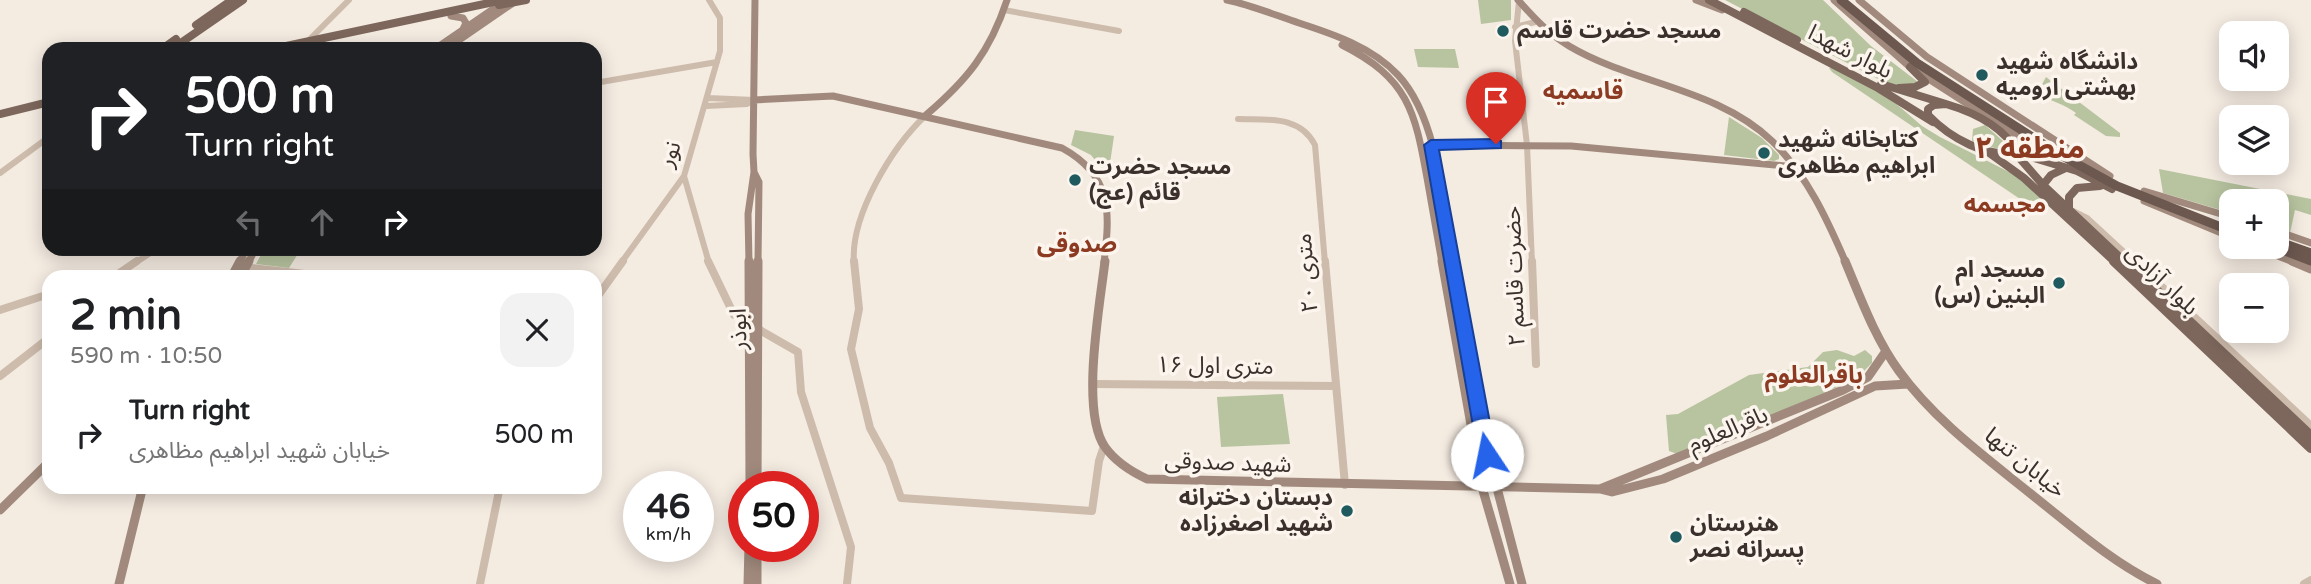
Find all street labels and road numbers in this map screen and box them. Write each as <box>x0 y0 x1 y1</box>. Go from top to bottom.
street label: بلوار شهدا <box>1803 19 1897 85</box>
street label: نور <box>652 137 688 172</box>
street label: ۲ حضرت قاسم <box>1499 205 1533 347</box>
street label: ۲۰ متری <box>1290 232 1324 314</box>
street label: بلوار آزادی <box>2120 238 2204 322</box>
street label: ابوذر <box>725 308 753 351</box>
street label: ۱۶ متری اول <box>1156 351 1274 381</box>
street label: باقرالعلوم <box>1684 401 1773 462</box>
street label: خیابان تنها <box>1979 422 2071 504</box>
street label: شهید صدوقی <box>1164 447 1292 479</box>

